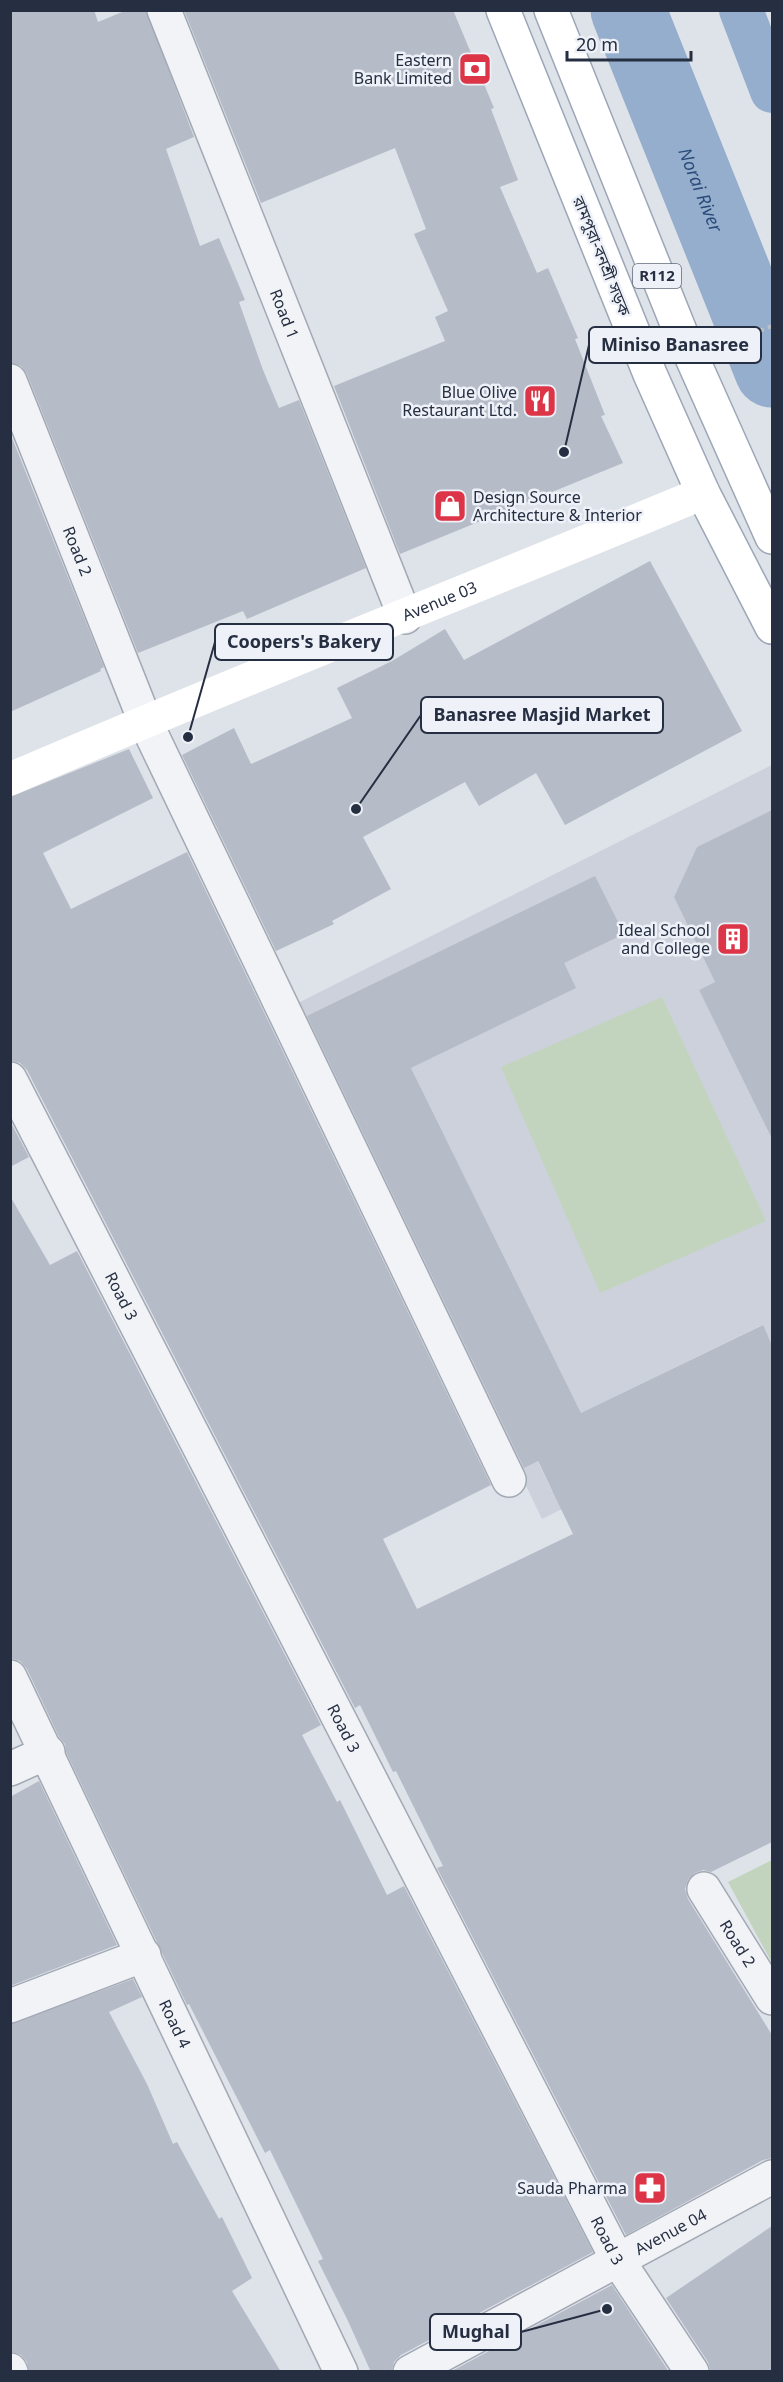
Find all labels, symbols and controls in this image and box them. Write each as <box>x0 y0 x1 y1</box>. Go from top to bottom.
scale bar <box>567 24 692 62</box>
text: 20 m <box>576 32 618 56</box>
place label: Eastern Bank Limited <box>354 49 452 89</box>
bank icon: Eastern Bank Limited <box>457 51 493 87</box>
water label: Norai River <box>673 144 729 236</box>
street label: রামপুরা-বনশ্রী সড়ক <box>568 192 636 320</box>
road number: R112 <box>633 264 681 288</box>
street label: Road 1 <box>265 286 304 342</box>
callout: Miniso Banasree <box>589 327 761 363</box>
text: Miniso Banasree <box>601 332 749 356</box>
place label: Blue Olive Restaurant Ltd. <box>402 381 517 421</box>
restaurant icon: Blue Olive Restaurant Ltd. <box>522 383 558 419</box>
place label: Design Source Architecture & Interior <box>473 486 642 526</box>
shop icon: Design Source Architecture & Interior <box>432 488 468 524</box>
street label: Road 2 <box>58 523 97 579</box>
street label: Avenue 03 <box>399 576 480 626</box>
callout: Coopers's Bakery <box>215 624 393 660</box>
text: Coopers's Bakery <box>227 629 382 653</box>
callout: Banasree Masjid Market <box>421 697 663 733</box>
text: Banasree Masjid Market <box>433 702 651 726</box>
place label: Ideal School and College <box>619 919 710 959</box>
building icon: Ideal School and College <box>715 921 751 957</box>
street label: Road 3 <box>100 1268 143 1324</box>
street label: Road 3 <box>322 1700 366 1756</box>
street label: Road 2 <box>715 1916 761 1971</box>
street label: Road 4 <box>154 1996 196 2052</box>
pharmacy icon: Sauda Pharma <box>632 2170 668 2206</box>
place label: Sauda Pharma <box>517 2177 627 2199</box>
street label: Avenue 04 <box>631 2203 710 2260</box>
street label: Road 3 <box>586 2212 629 2269</box>
callout: Mughal <box>430 2314 521 2350</box>
text: Mughal <box>442 2319 510 2343</box>

